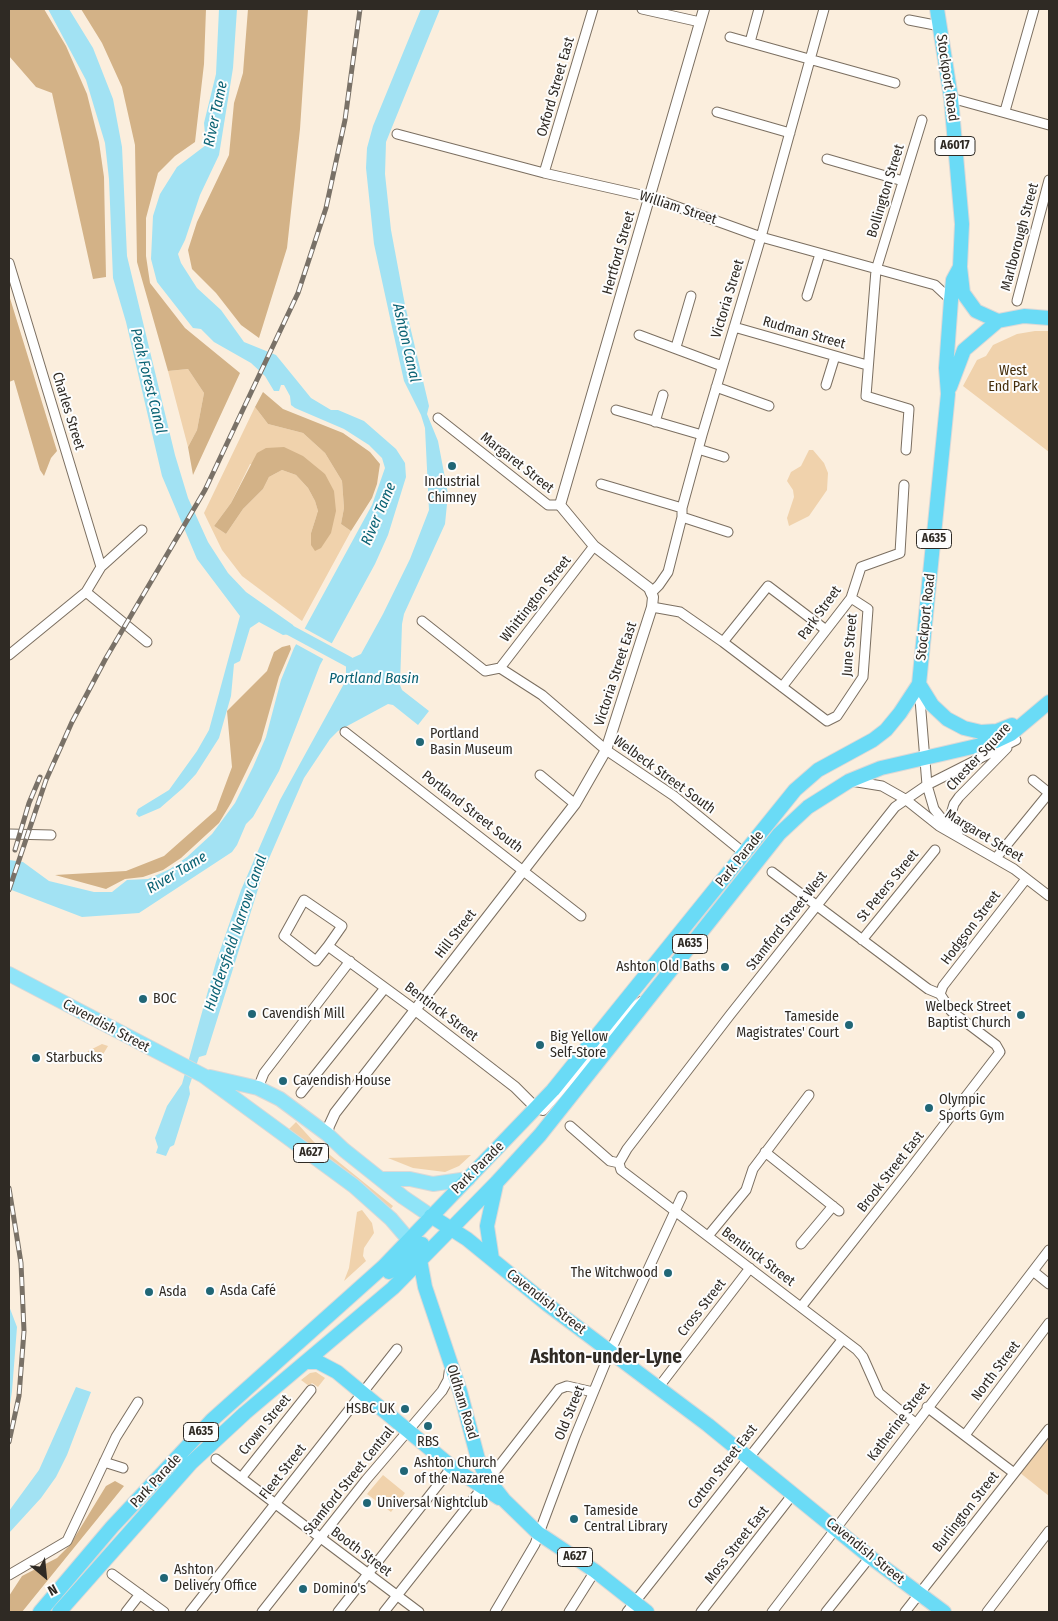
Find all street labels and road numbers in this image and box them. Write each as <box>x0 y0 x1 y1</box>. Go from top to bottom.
street label: Stockport Road <box>933 33 961 123</box>
street label: Oxford Street East <box>534 35 578 139</box>
road number: A6017 <box>935 136 975 156</box>
street label: Bollington Street <box>864 142 908 240</box>
street label: Marlborough Street <box>998 181 1042 293</box>
street label: William Street <box>637 188 719 228</box>
street label: Hertford Street <box>599 209 639 297</box>
street label: Victoria Street <box>708 258 748 340</box>
street label: Rudman Street <box>761 313 847 353</box>
street label: Charles Street <box>48 370 88 452</box>
street label: Margaret Street <box>477 429 557 497</box>
road number: A635 <box>916 530 952 548</box>
street label: Whittington Street <box>497 553 575 645</box>
street label: Stockport Road <box>913 572 939 662</box>
street label: Park Street <box>795 583 845 643</box>
street label: June Street <box>839 613 861 677</box>
street label: Victoria Street East <box>591 620 641 728</box>
street label: Chester Square <box>943 720 1015 794</box>
street label: Welbeck Street South <box>610 732 718 818</box>
street label: Portland Street South <box>418 767 526 857</box>
street label: Margaret Street <box>942 806 1026 866</box>
street label: Park Parade <box>712 828 768 890</box>
street label: St Peters Street <box>854 846 922 926</box>
street label: Stamford Street West <box>743 868 831 974</box>
street label: Hodgson Street <box>938 888 1004 968</box>
street label: Hill Street <box>432 906 480 962</box>
road number: A635 <box>672 934 708 954</box>
street label: Bentinck Street <box>401 979 481 1045</box>
street label: Cavendish Street <box>60 996 152 1056</box>
street label: Brook Street East <box>854 1128 928 1216</box>
street label: Park Parade <box>448 1138 508 1198</box>
road number: A627 <box>294 1144 328 1162</box>
street label: Bentinck Street <box>718 1224 798 1290</box>
street label: Cavendish Street <box>503 1266 589 1338</box>
street label: Cross Street <box>674 1276 730 1340</box>
street label: North Street <box>968 1338 1024 1404</box>
street label: Oldham Road <box>443 1363 481 1441</box>
street label: Katherine Street <box>864 1380 934 1464</box>
street label: Old Street <box>551 1383 589 1443</box>
street label: Crown Street <box>235 1391 295 1459</box>
street label: Cotton Street East <box>685 1421 761 1513</box>
road number: A635 <box>184 1422 218 1441</box>
street label: Stamford Street Central <box>300 1424 398 1538</box>
street label: Fleet Street <box>256 1441 310 1503</box>
street label: Park Parade <box>127 1451 185 1511</box>
street label: Burlington Street <box>929 1468 1003 1556</box>
street label: Moss Street East <box>701 1503 773 1587</box>
street label: Cavendish Street <box>822 1514 908 1588</box>
street label: Booth Street <box>327 1524 395 1580</box>
road number: A627 <box>558 1548 592 1566</box>

